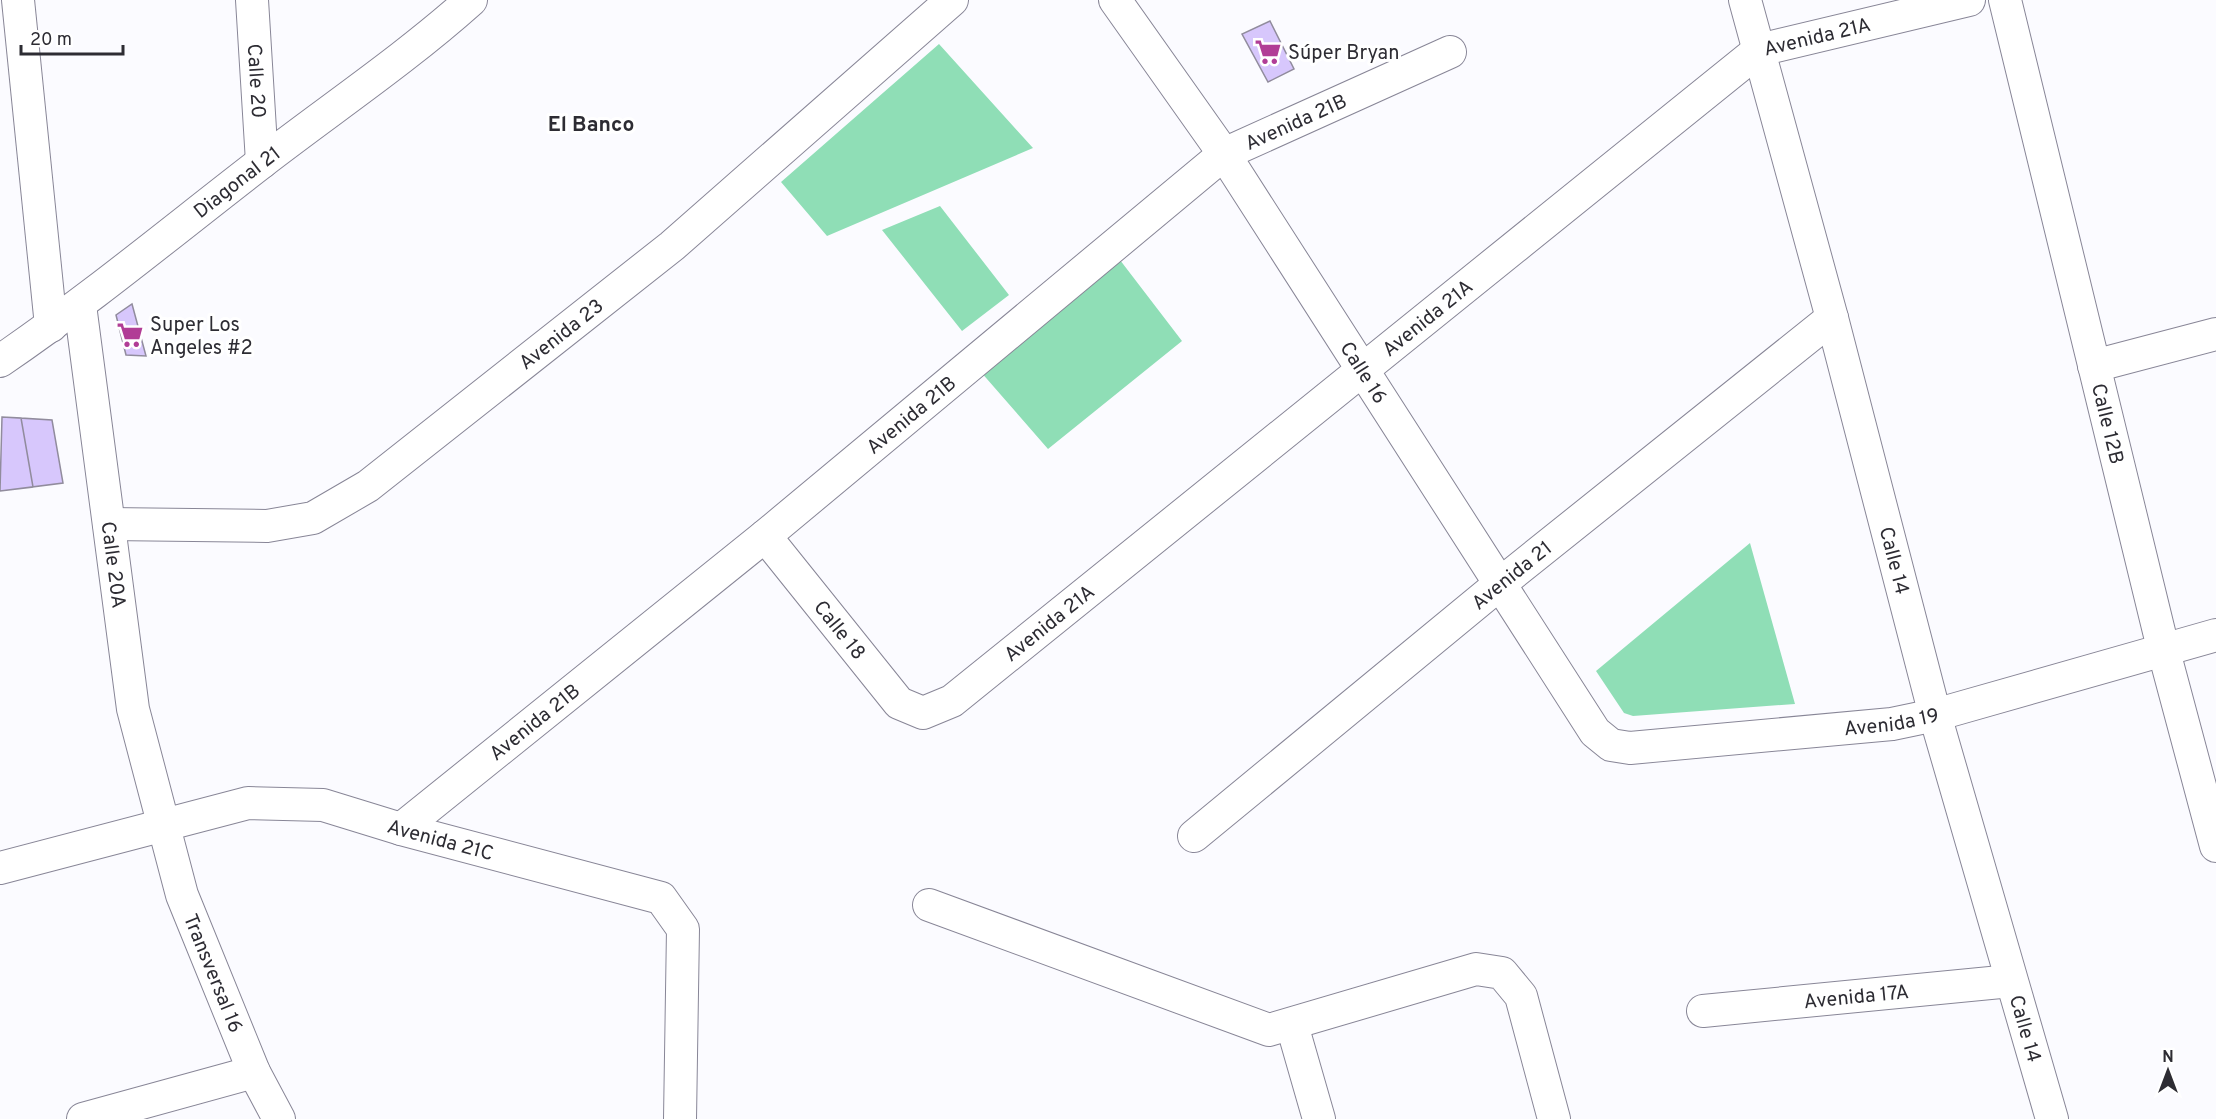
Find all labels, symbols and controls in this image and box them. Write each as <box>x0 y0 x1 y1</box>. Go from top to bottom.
street label: Avenida 21A <box>1761 13 1874 63</box>
scale bar <box>21 18 123 56</box>
text: 20 m <box>30 29 72 52</box>
supermarket icon: Súper Bryan <box>1253 37 1283 67</box>
place label: Súper Bryan <box>1288 41 1400 67</box>
street label: Calle 20 <box>240 43 270 119</box>
street label: Avenida 21B <box>1241 89 1352 158</box>
district label: El Banco <box>548 112 634 139</box>
street label: Diagonal 21 <box>189 141 287 225</box>
street label: Avenida 21A <box>1378 275 1479 364</box>
street label: Avenida 23 <box>514 294 610 377</box>
place label: Super Los Angeles #2 <box>150 313 253 362</box>
supermarket icon: Super Los Angeles #2 <box>115 320 145 350</box>
street label: Calle 16 <box>1333 337 1392 409</box>
street label: Avenida 21B <box>862 371 962 461</box>
street label: Calle 12B <box>2084 381 2129 467</box>
street label: Calle 20A <box>94 520 131 610</box>
street label: Calle 14 <box>1872 524 1914 597</box>
street label: Avenida 21 <box>1467 536 1558 617</box>
street label: Avenida 21A <box>999 580 1101 669</box>
street label: Calle 18 <box>807 596 870 666</box>
street label: Avenida 21B <box>485 679 586 768</box>
street label: Avenida 19 <box>1843 703 1942 743</box>
street label: Avenida 21C <box>384 814 496 868</box>
street label: Transversal 16 <box>176 910 248 1037</box>
street label: Avenida 17A <box>1803 980 1910 1016</box>
street label: Calle 14 <box>2002 992 2046 1066</box>
north arrow <box>2138 1041 2198 1101</box>
text: N <box>2162 1048 2174 1068</box>

